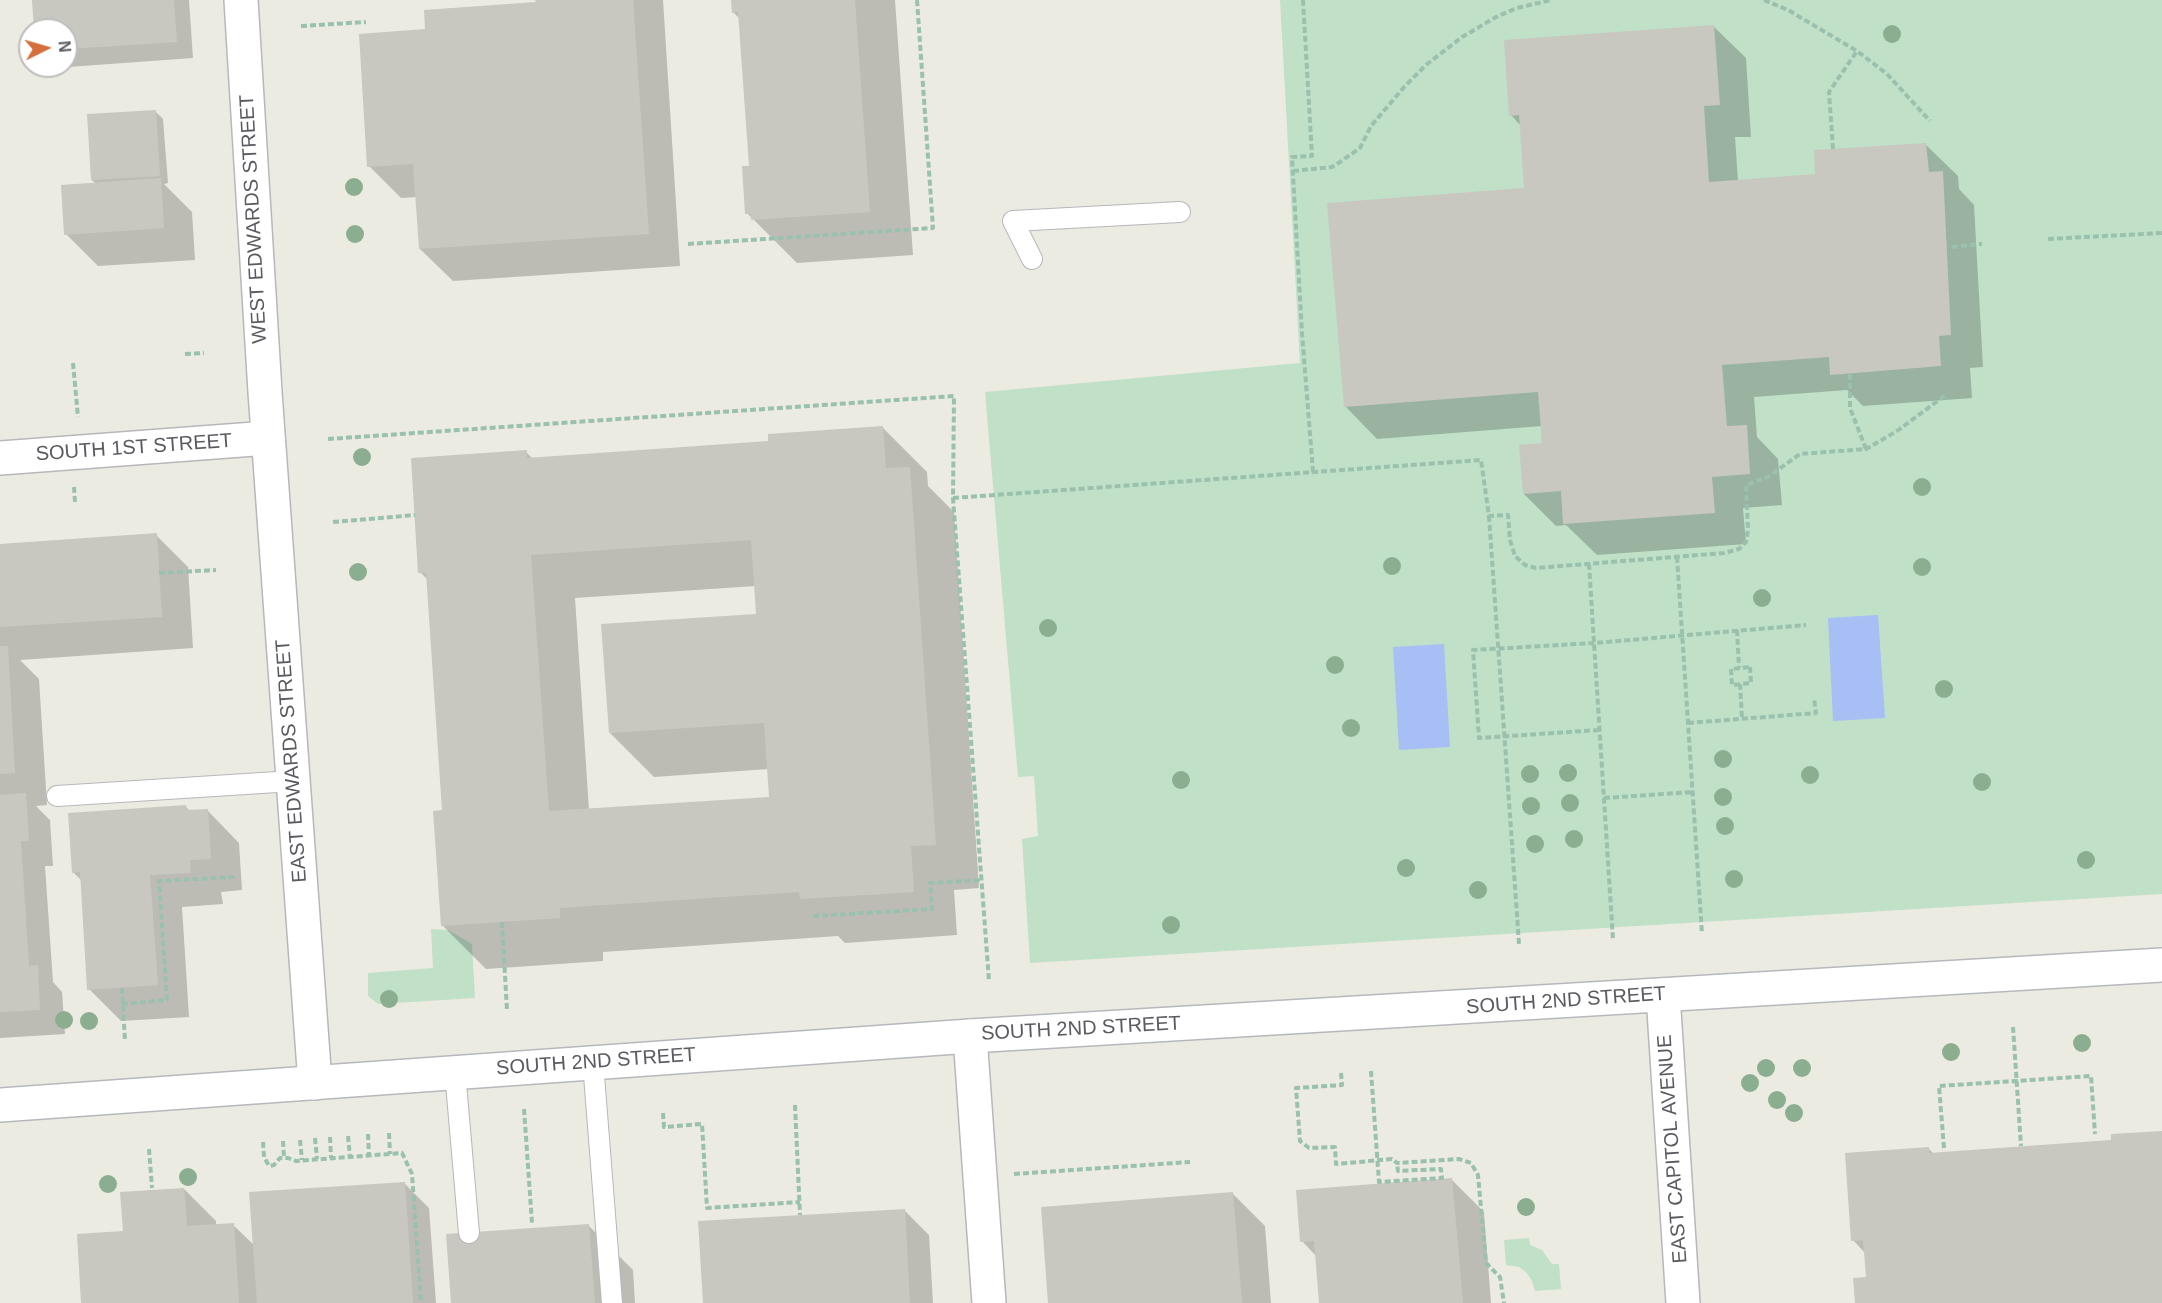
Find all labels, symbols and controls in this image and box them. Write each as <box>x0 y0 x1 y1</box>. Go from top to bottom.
north arrow <box>18 18 78 78</box>
text: N <box>55 40 73 53</box>
street label: WEST EDWARDS STREET <box>235 94 273 344</box>
street label: SOUTH 1ST STREET <box>35 429 233 467</box>
street label: EAST EDWARDS STREET <box>272 639 312 883</box>
street label: SOUTH 2ND STREET <box>1465 982 1667 1020</box>
street label: SOUTH 2ND STREET <box>980 1012 1182 1046</box>
street label: EAST CAPITOL AVENUE <box>1653 1034 1693 1264</box>
street label: SOUTH 2ND STREET <box>495 1043 697 1081</box>

